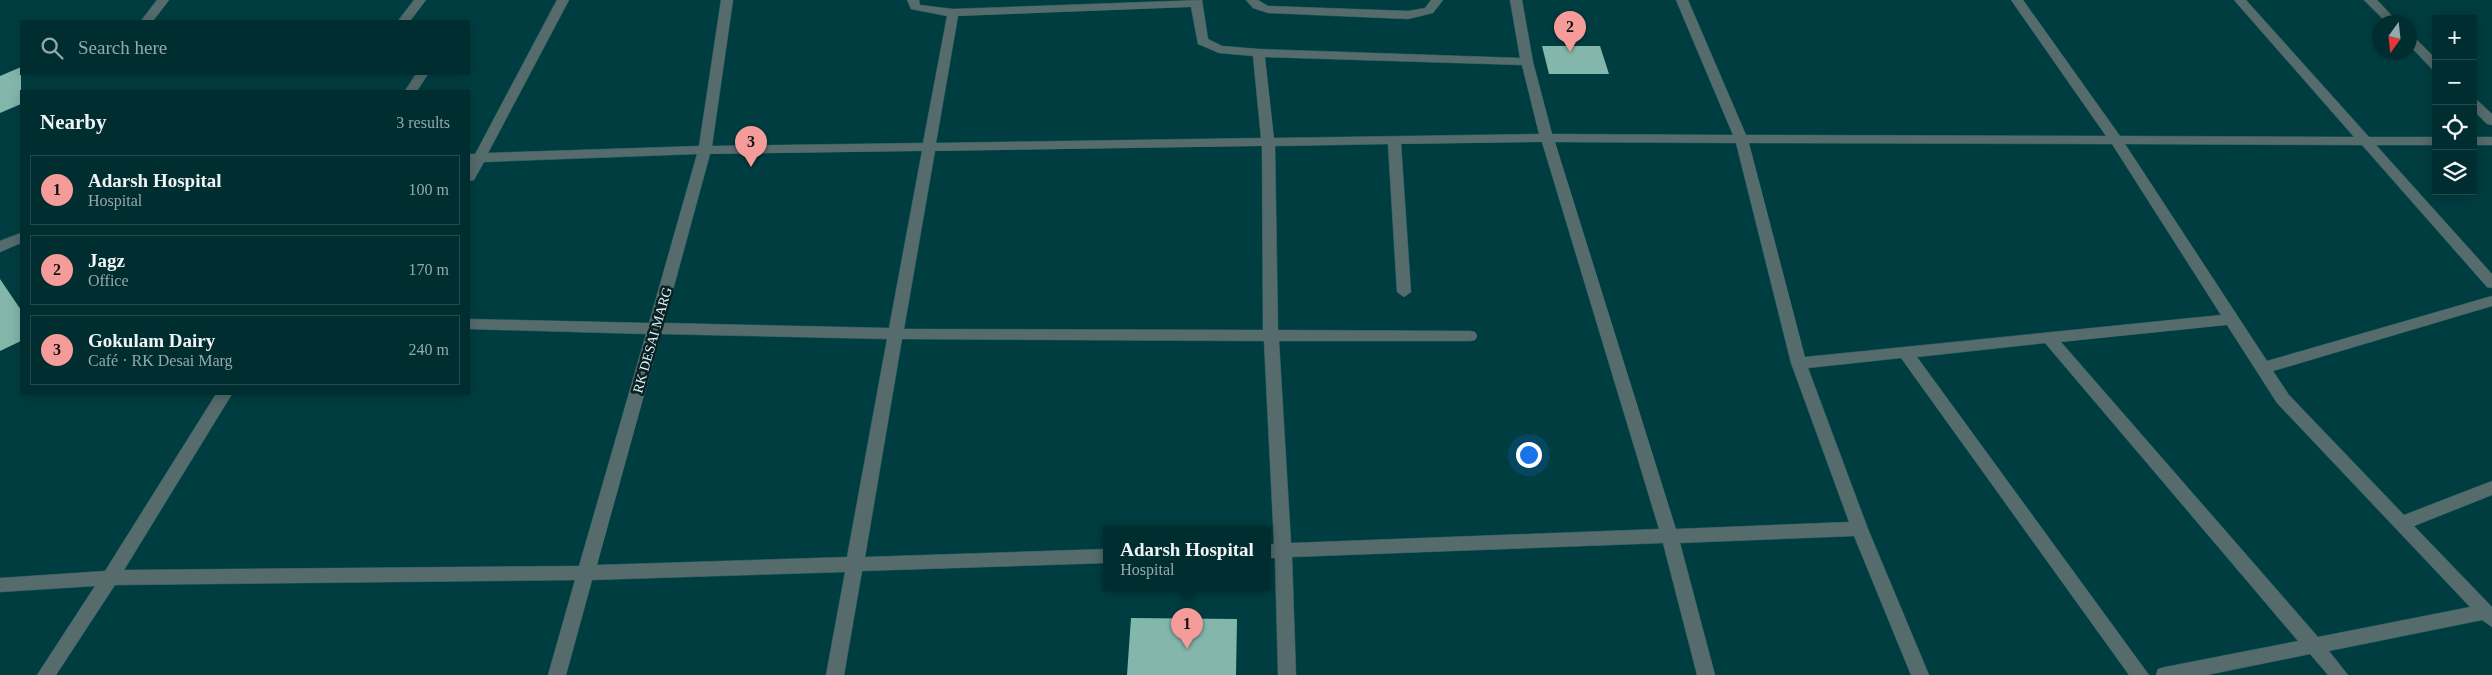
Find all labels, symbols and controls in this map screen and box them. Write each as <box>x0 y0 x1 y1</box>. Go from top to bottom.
pin: 2 <box>1554 11 1586 52</box>
north arrow <box>2372 15 2417 60</box>
map controls <box>2432 15 2477 195</box>
button: + <box>2432 15 2477 60</box>
search box <box>20 20 470 75</box>
icon: search <box>38 34 66 62</box>
text: Search here <box>78 37 167 58</box>
button: − <box>2432 60 2477 105</box>
button: locate <box>2432 105 2477 150</box>
text: Nearby <box>40 110 107 134</box>
text: 3 results <box>396 114 450 131</box>
pin: 3 <box>735 126 767 167</box>
button: layers <box>2432 150 2477 195</box>
text: Adarsh Hospital <box>88 170 222 191</box>
text: 1 <box>53 181 61 198</box>
text: 100 m <box>409 181 449 198</box>
text: Hospital <box>88 192 142 209</box>
text: Jagz <box>88 250 125 271</box>
text: 2 <box>53 261 61 278</box>
text: 170 m <box>409 261 449 278</box>
text: Office <box>88 272 129 289</box>
street label: RK DESAI MARG <box>630 285 675 395</box>
text: Gokulam Dairy <box>88 330 215 351</box>
text: 3 <box>53 341 61 358</box>
text: 240 m <box>409 341 449 358</box>
text: Café · RK Desai Marg <box>88 352 233 369</box>
your location <box>1516 442 1542 468</box>
popup <box>1103 526 1271 591</box>
text: Adarsh Hospital <box>1120 539 1254 560</box>
text: Hospital <box>1120 561 1174 578</box>
pin: 1 <box>1171 608 1203 649</box>

